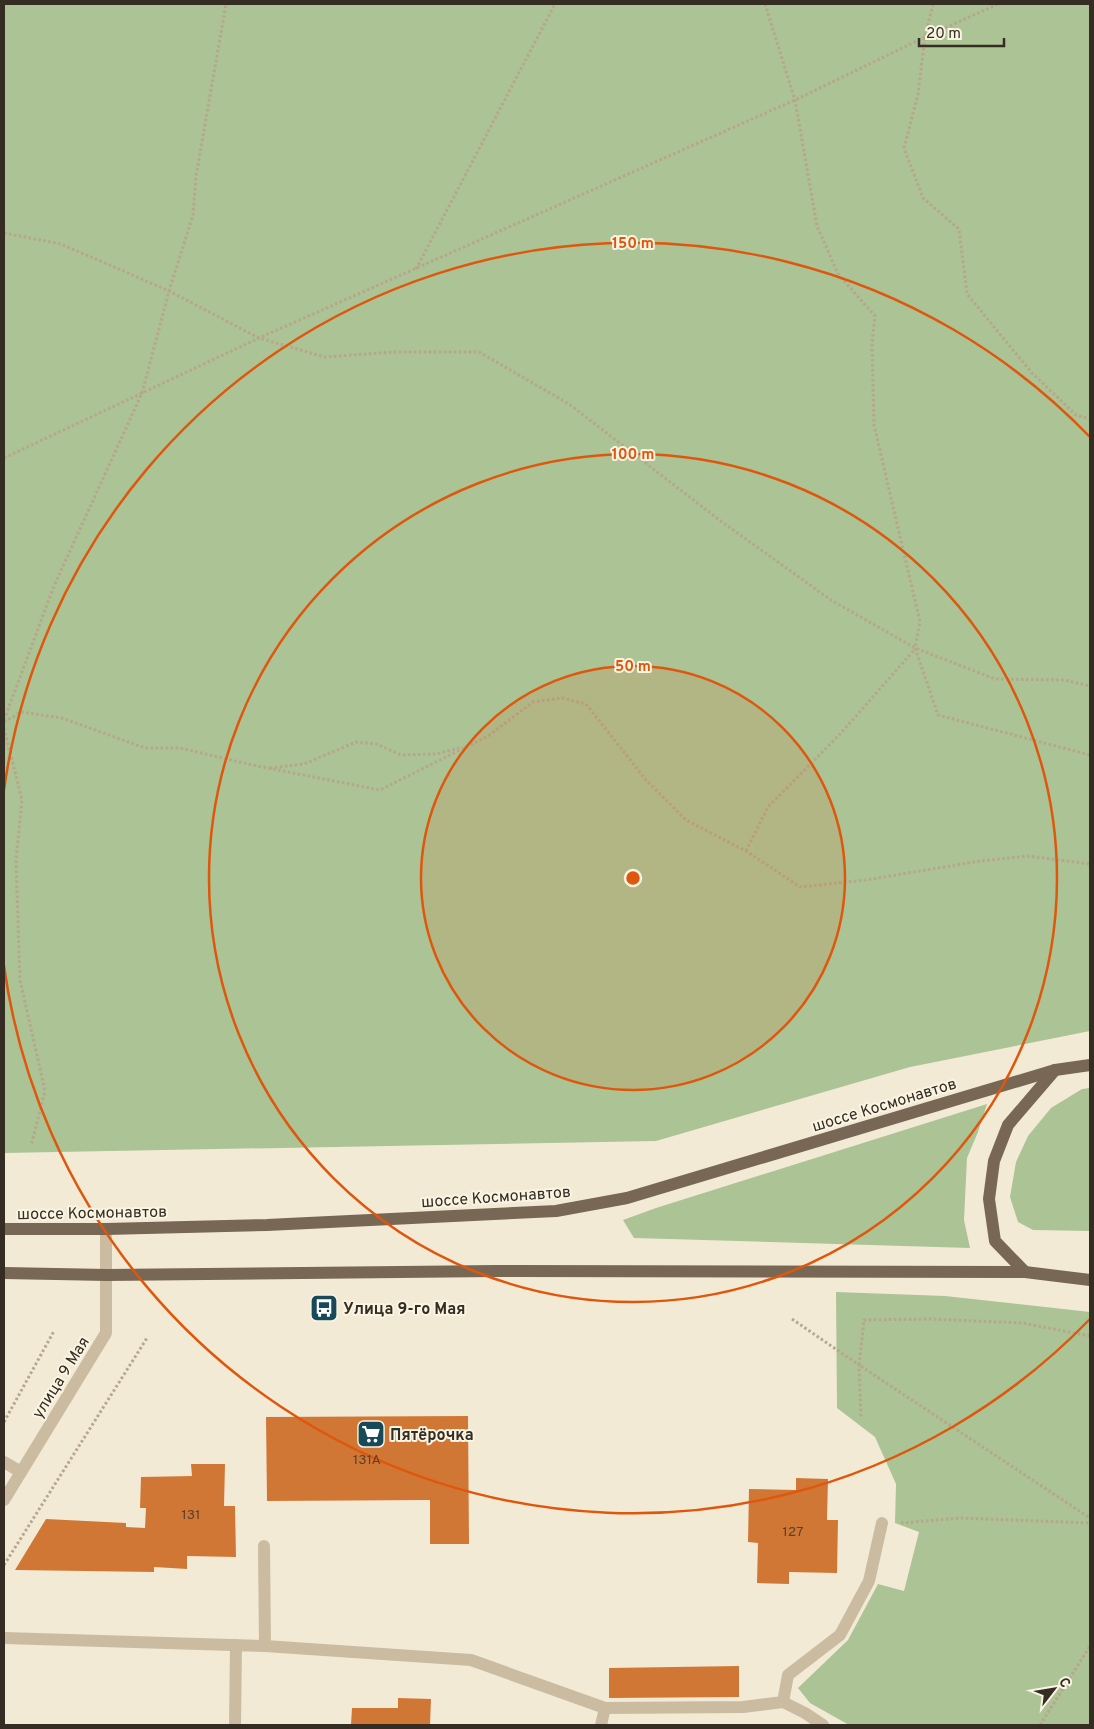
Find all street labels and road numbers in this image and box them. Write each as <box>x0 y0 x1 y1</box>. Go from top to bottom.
street label: шоссе Космонавтов <box>810 1074 959 1137</box>
street label: шоссе Космонавтов <box>421 1183 572 1213</box>
street label: шоссе Космонавтов <box>17 1203 167 1225</box>
street label: улица 9 Мая <box>29 1333 95 1423</box>

